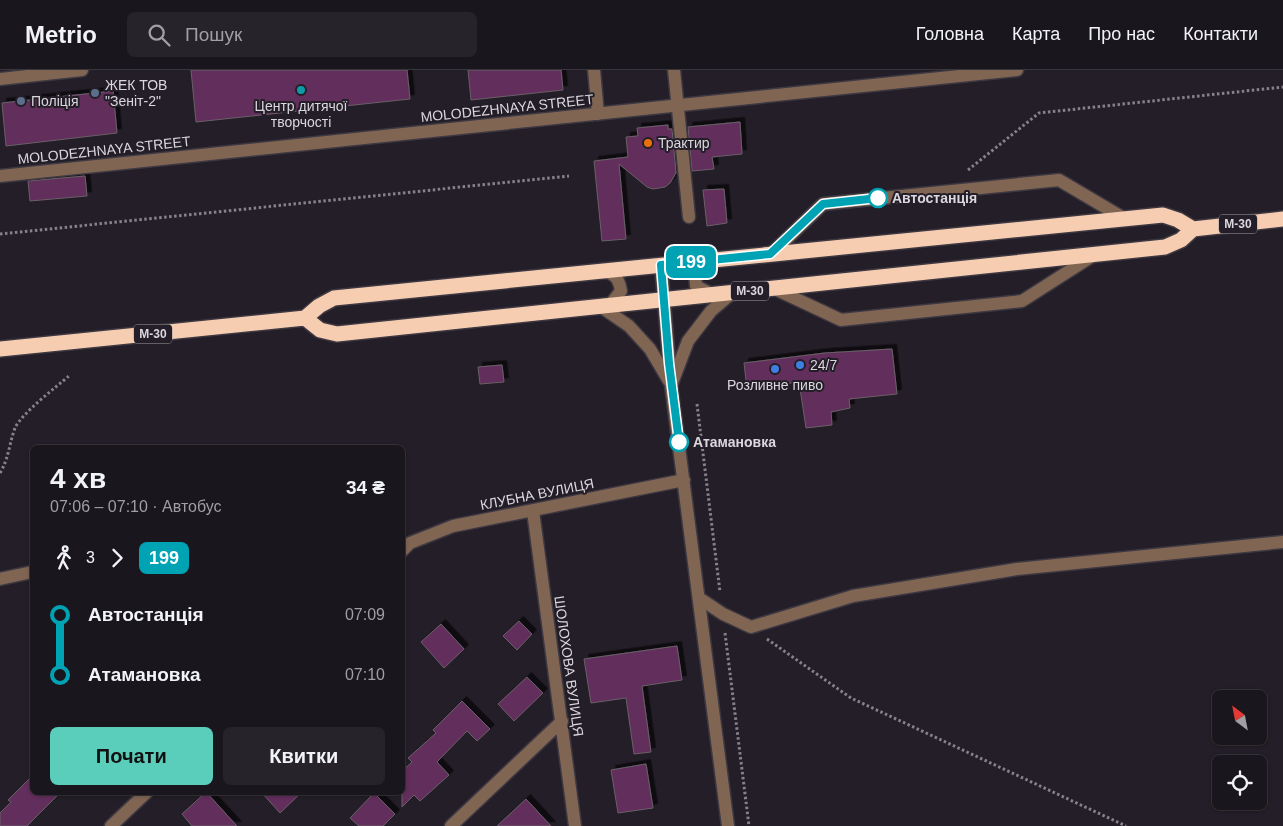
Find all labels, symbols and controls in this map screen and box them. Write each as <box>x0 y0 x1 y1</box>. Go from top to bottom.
search box <box>127 12 477 57</box>
text: Metrio <box>25 21 97 48</box>
icon: search <box>145 21 173 49</box>
text: Пошук <box>185 24 242 45</box>
text: Головна <box>916 24 984 44</box>
text: Карта <box>1012 24 1060 44</box>
text: Про нас <box>1088 24 1155 44</box>
text: Контакти <box>1183 24 1258 44</box>
place label: ЖЕК ТОВ "Зеніт-2" <box>105 77 167 109</box>
marker: Центр дитячої творчості <box>295 84 307 96</box>
marker: ЖЕК ТОВ "Зеніт-2" <box>89 87 101 99</box>
street label: MOLODEZHNAYA STREET <box>420 91 595 125</box>
place label: Поліція <box>31 93 79 109</box>
marker: Поліція <box>15 95 27 107</box>
place label: Центр дитячої творчості <box>255 98 348 130</box>
street label: MOLODEZHNAYA STREET <box>17 133 192 167</box>
place label: Трактир <box>658 135 710 151</box>
marker: Трактир <box>642 137 654 149</box>
marker: Автостанція <box>868 188 888 208</box>
place label: Автостанція <box>892 190 977 206</box>
road number: М-30 <box>1219 214 1257 234</box>
line badge: 199 <box>662 246 720 278</box>
text: 199 <box>676 252 706 272</box>
road number: М-30 <box>731 282 769 300</box>
road number: М-30 <box>134 324 172 344</box>
place label: 24/7 <box>810 357 837 373</box>
marker: 24/7 <box>794 359 806 371</box>
marker: Розливне пиво <box>769 363 781 375</box>
place label: Розливне пиво <box>727 377 823 393</box>
marker: Атамановка <box>669 432 689 452</box>
place label: Атамановка <box>693 434 776 450</box>
text: 4 хв <box>50 463 106 494</box>
street label: КЛУБНА ВУЛИЦЯ <box>479 475 595 513</box>
text: 34 ₴ <box>346 477 385 498</box>
text: 07:06 – 07:10 · Автобус <box>50 498 222 515</box>
icon: walk <box>50 544 78 572</box>
icon: forward <box>103 544 131 572</box>
text: 199 <box>149 548 179 568</box>
text: 3 <box>86 549 95 566</box>
street label: ШОЛОХОВА ВУЛИЦЯ <box>551 595 587 737</box>
text: Автостанція <box>88 604 204 625</box>
text: 07:09 <box>345 606 385 623</box>
text: Атамановка <box>88 664 201 685</box>
text: 07:10 <box>345 666 385 683</box>
north arrow <box>1212 690 1268 745</box>
map controls <box>1212 690 1267 810</box>
button: Почати <box>50 727 213 785</box>
button: Квитки <box>223 727 385 785</box>
button: locate <box>1212 755 1267 810</box>

